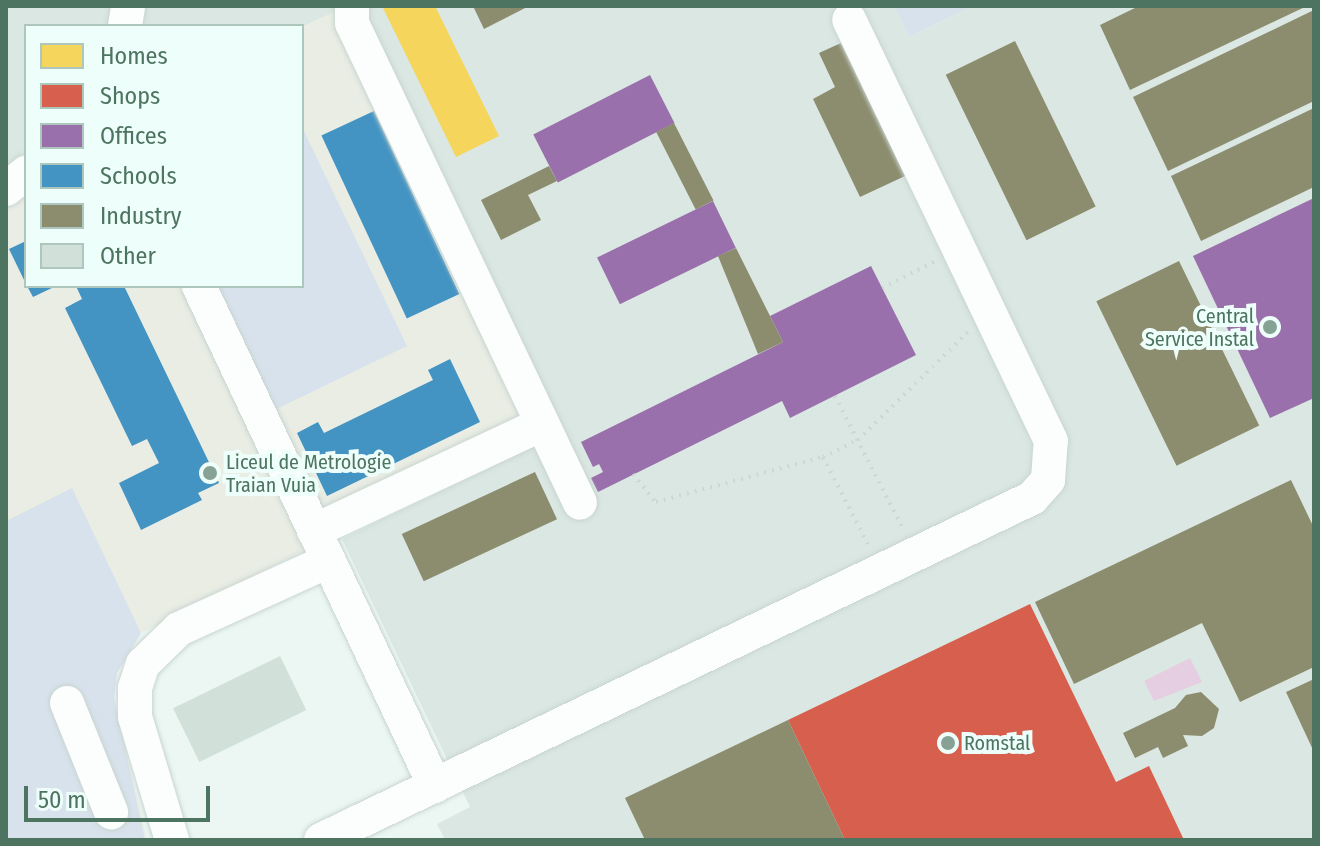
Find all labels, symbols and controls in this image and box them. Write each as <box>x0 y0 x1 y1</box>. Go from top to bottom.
legend <box>24 24 304 288</box>
text: Homes <box>100 42 168 70</box>
text: Shops <box>100 82 160 110</box>
text: Offices <box>100 122 167 150</box>
text: Schools <box>100 162 177 190</box>
text: Industry <box>100 202 182 230</box>
text: Other <box>100 242 156 270</box>
place label: Central Service Instal <box>1145 304 1254 351</box>
marker: Central Service Instal <box>1261 318 1279 336</box>
place label: Liceul de Metrologie Traian Vuia <box>226 450 391 497</box>
marker: Liceul de Metrologie Traian Vuia <box>201 464 219 482</box>
place label: Romstal <box>964 731 1030 755</box>
marker: Romstal <box>939 734 957 752</box>
scale bar <box>28 770 214 820</box>
text: 50 m <box>38 786 86 814</box>

